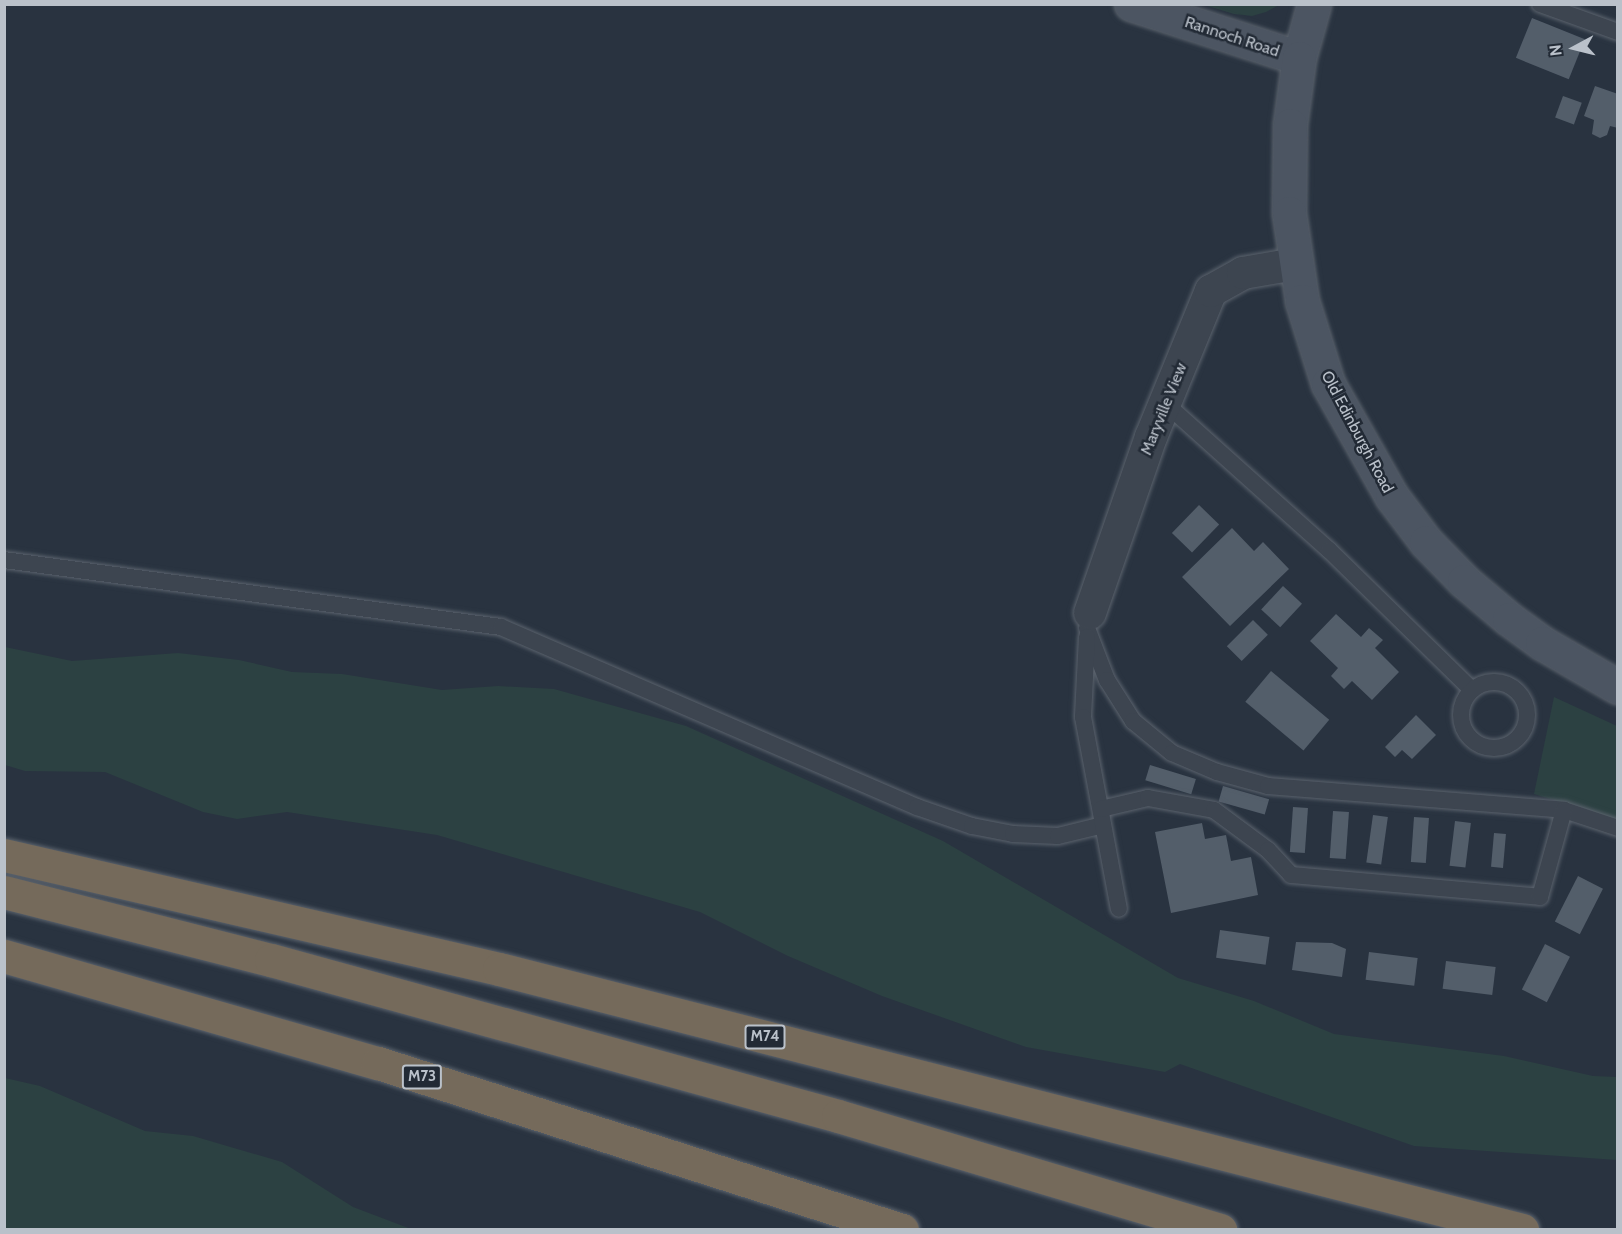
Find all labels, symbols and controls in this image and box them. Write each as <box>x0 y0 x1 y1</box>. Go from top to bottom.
street label: Rannoch Road <box>1182 13 1282 61</box>
north arrow <box>1544 18 1604 78</box>
text: N <box>1546 43 1566 57</box>
street label: Maryville View <box>1137 360 1191 458</box>
street label: Old Edinburgh Road <box>1317 368 1397 496</box>
road number: M74 <box>744 1025 786 1049</box>
road number: M73 <box>401 1065 443 1089</box>

